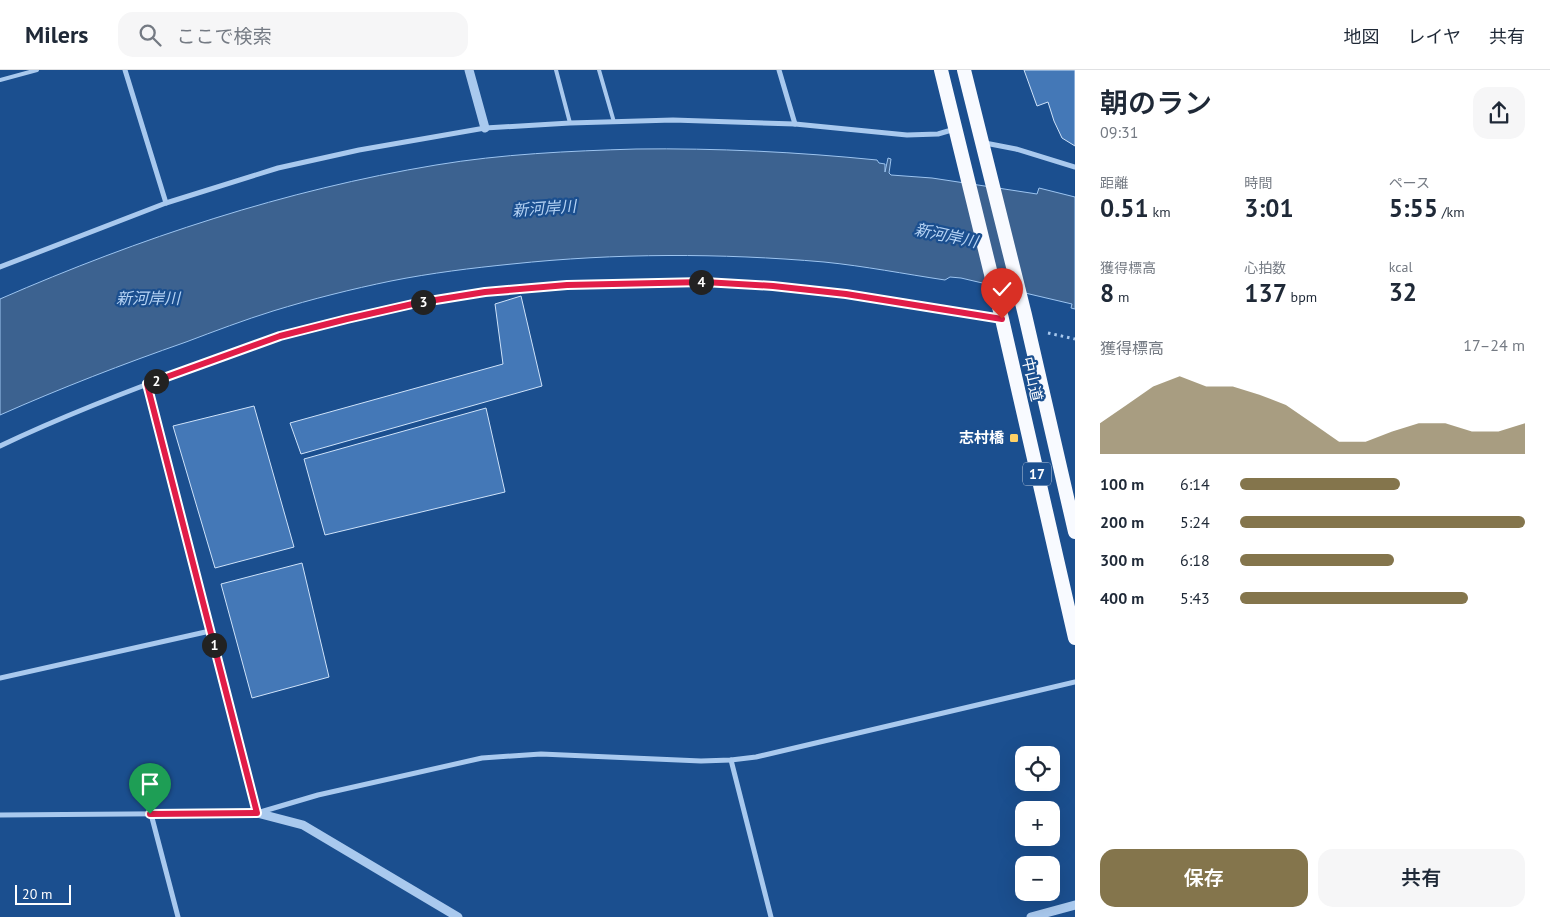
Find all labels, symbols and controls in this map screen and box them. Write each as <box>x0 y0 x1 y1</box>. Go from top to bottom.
search box <box>118 12 468 57</box>
text: Milers <box>25 19 88 50</box>
icon: search <box>136 21 164 49</box>
text: ここで検索 <box>176 24 271 48</box>
text: 地図 <box>1344 25 1380 48</box>
text: レイヤ <box>1408 25 1461 48</box>
text: 共有 <box>1489 25 1525 48</box>
text: 朝のラン <box>1100 84 1212 121</box>
button: share <box>1473 87 1525 139</box>
text: 09:31 <box>1100 122 1138 142</box>
text: 距離 <box>1100 174 1128 192</box>
text: 時間 <box>1244 174 1272 192</box>
text: ペース <box>1389 174 1430 192</box>
text: 0.51 <box>1100 192 1149 224</box>
text: 3:01 <box>1244 192 1294 224</box>
text: 5:55 <box>1389 192 1438 224</box>
water label: 新河岸川 <box>511 196 579 220</box>
text: km <box>1149 203 1171 221</box>
text: /km <box>1438 203 1465 221</box>
water label: 新河岸川 <box>913 219 981 252</box>
text: kcal <box>1389 258 1413 276</box>
text: 獲得標高 <box>1100 259 1156 277</box>
text: 心拍数 <box>1244 259 1286 277</box>
pin <box>981 268 1023 319</box>
pin: 4 <box>688 270 714 294</box>
text: 4 <box>698 273 705 291</box>
icon: check <box>988 275 1016 303</box>
text: 32 <box>1389 276 1417 308</box>
text: 8 <box>1100 277 1114 309</box>
text: 137 <box>1244 277 1287 309</box>
water label: 新河岸川 <box>116 288 182 308</box>
text: m <box>1114 288 1129 306</box>
text: bpm <box>1287 288 1317 306</box>
pin: 3 <box>410 290 436 314</box>
text: 3 <box>420 293 427 311</box>
text: 17–24 m <box>1463 335 1525 355</box>
text: 獲得標高 <box>1100 338 1164 358</box>
street label: 中山道 <box>1018 355 1047 403</box>
pin: 2 <box>144 368 168 394</box>
text: 2 <box>153 372 160 390</box>
place label: 志村橋 <box>959 428 1005 447</box>
marker: 志村橋 <box>1008 432 1020 444</box>
road number: 17 <box>1023 462 1051 486</box>
text: 100 m <box>1100 474 1144 494</box>
text: 6:14 <box>1180 474 1210 494</box>
text: 200 m <box>1100 512 1144 532</box>
text: 5:24 <box>1180 512 1210 532</box>
text: 300 m <box>1100 550 1144 570</box>
text: 6:18 <box>1180 550 1210 570</box>
text: 400 m <box>1100 588 1144 608</box>
text: 5:43 <box>1180 588 1210 608</box>
pin: 1 <box>202 632 226 658</box>
text: 1 <box>211 636 218 654</box>
map controls <box>1015 746 1060 901</box>
button: locate <box>1015 746 1060 791</box>
pin <box>129 763 171 814</box>
icon: arrive <box>136 770 164 798</box>
button: + <box>1015 801 1060 846</box>
button: 保存 <box>1100 849 1308 907</box>
button: 共有 <box>1318 849 1525 907</box>
button: − <box>1015 856 1060 901</box>
scale bar <box>15 882 71 905</box>
text: 20 m <box>22 885 52 903</box>

